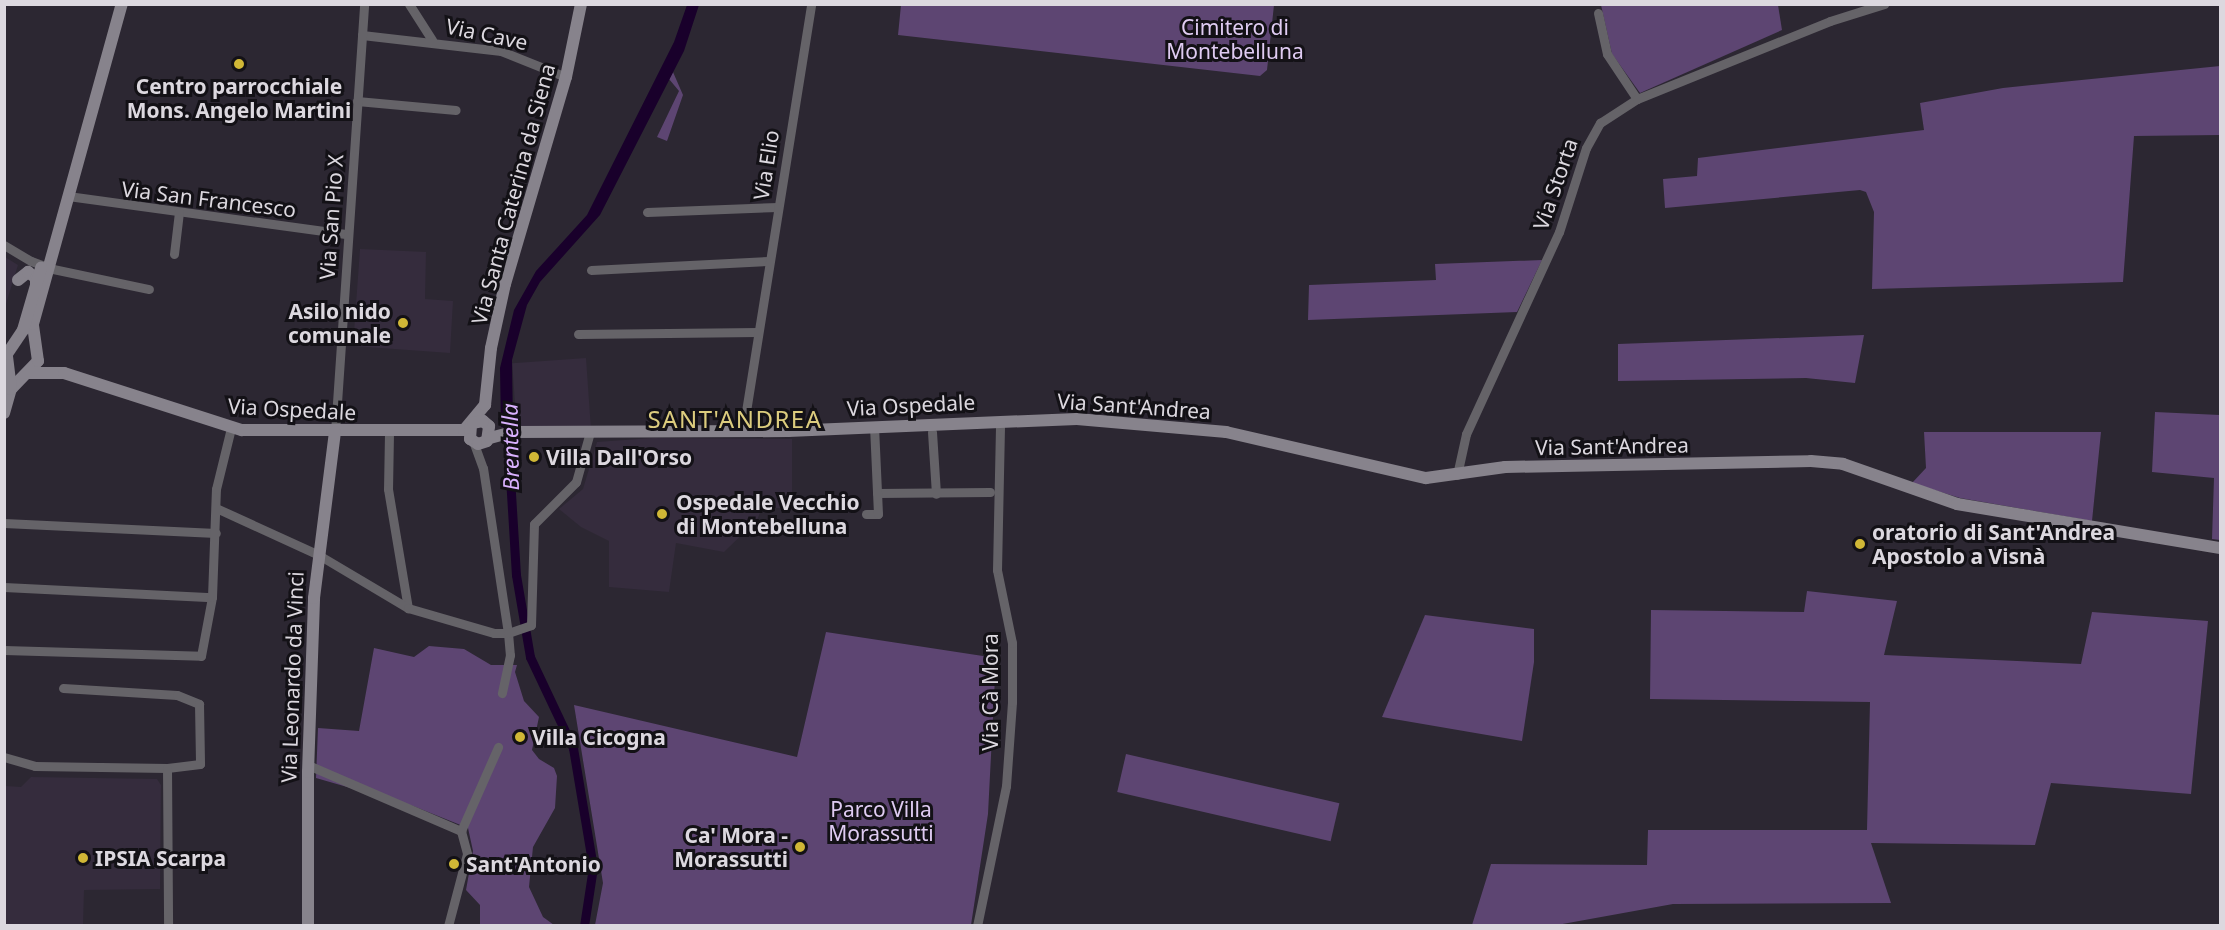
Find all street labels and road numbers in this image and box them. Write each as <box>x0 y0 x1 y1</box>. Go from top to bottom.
street label: Via Cave <box>444 13 530 55</box>
street label: Via Santa Caterina da Siena <box>466 61 560 327</box>
street label: Via Elio <box>748 128 784 202</box>
street label: Via Storta <box>1528 135 1582 233</box>
street label: Via San Pio X <box>314 153 348 281</box>
street label: Via San Francesco <box>120 176 298 222</box>
street label: Via Sant'Andrea <box>1056 388 1212 424</box>
street label: Via Ospedale <box>846 389 976 421</box>
street label: Via Ospedale <box>227 393 357 425</box>
street label: Via Sant'Andrea <box>1535 432 1689 460</box>
street label: Via Leonardo da Vinci <box>276 571 308 783</box>
street label: Via Cà Mora <box>977 633 1003 751</box>

